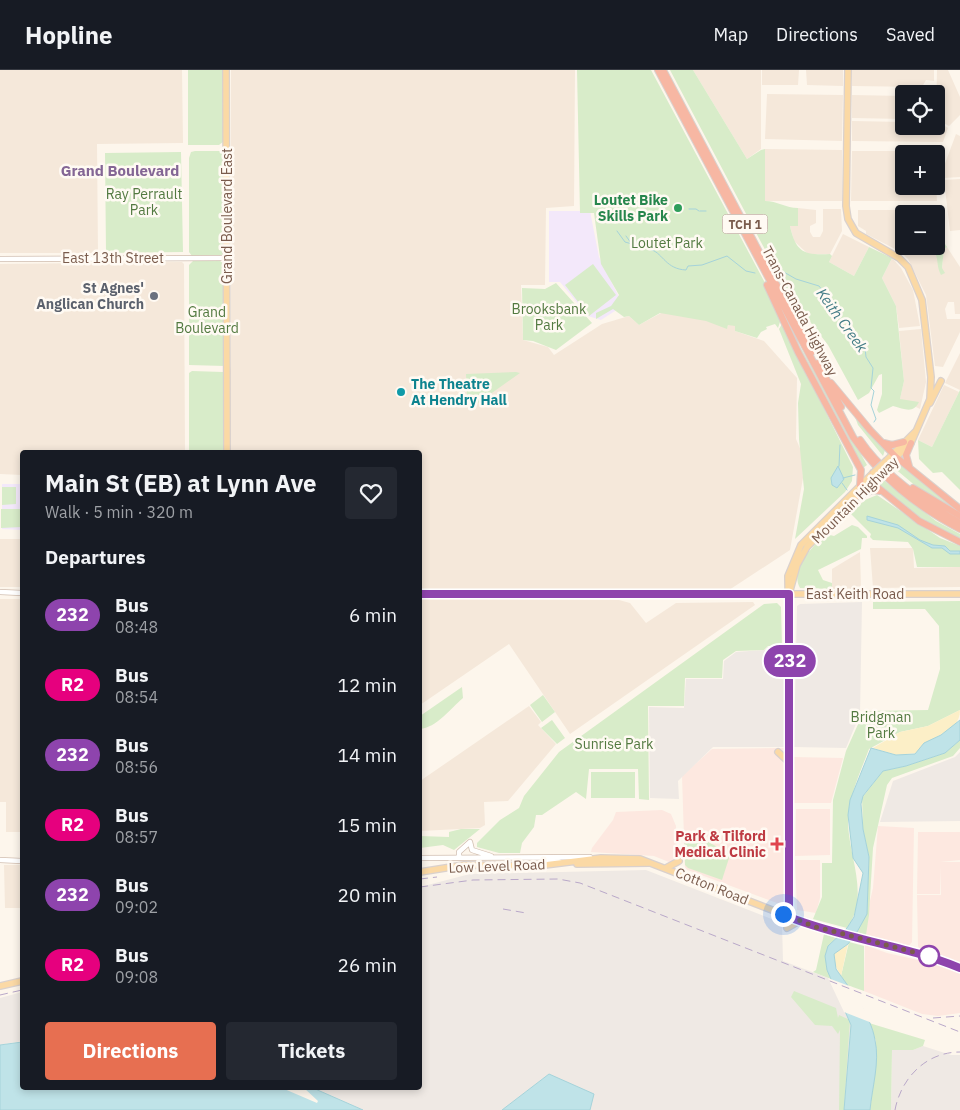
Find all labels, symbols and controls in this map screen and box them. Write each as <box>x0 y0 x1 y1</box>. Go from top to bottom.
text: Hopline <box>25 19 112 51</box>
text: Map <box>713 23 748 46</box>
text: Directions <box>776 23 858 46</box>
text: Saved <box>886 23 935 46</box>
map controls <box>895 85 945 255</box>
button: locate <box>895 85 945 135</box>
button: + <box>895 145 945 195</box>
street label: Grand Boulevard East <box>218 148 236 284</box>
district label: Grand Boulevard <box>61 161 179 180</box>
park label: Ray Perrault Park <box>106 185 182 219</box>
place label: Loutet Bike Skills Park <box>594 191 669 225</box>
marker: Loutet Bike Skills Park <box>672 202 684 214</box>
button: − <box>895 205 945 255</box>
road number: TCH 1 <box>722 214 768 234</box>
park label: Loutet Park <box>631 234 704 252</box>
street label: Trans-Canada Highway <box>758 243 842 379</box>
street label: East 13th Street <box>62 249 164 267</box>
place label: St Agnes' Anglican Church <box>36 279 144 313</box>
water label: Keith Creek <box>812 284 872 356</box>
marker: St Agnes' Anglican Church <box>148 290 160 302</box>
park label: Brooksbank Park <box>512 300 587 334</box>
park label: Grand Boulevard <box>175 303 239 337</box>
place label: The Theatre At Hendry Hall <box>411 375 507 409</box>
marker: The Theatre At Hendry Hall <box>395 386 407 398</box>
street label: Mountain Highway <box>808 453 902 547</box>
text: Main St (EB) at Lynn Ave <box>45 467 317 499</box>
button: heart <box>345 467 397 519</box>
text: Walk · 5 min · 320 m <box>45 502 193 522</box>
text: Departures <box>45 545 145 569</box>
street label: East Keith Road <box>806 585 904 603</box>
text: Bus <box>115 593 149 617</box>
text: 232 <box>56 603 89 626</box>
text: 6 min <box>349 603 397 627</box>
text: 08:48 <box>115 617 158 637</box>
line badge: 232 <box>761 645 819 677</box>
text: 232 <box>774 649 806 672</box>
text: Bus <box>115 663 149 687</box>
text: R2 <box>61 673 84 696</box>
text: 12 min <box>338 673 397 697</box>
text: 08:54 <box>115 687 158 707</box>
park label: Bridgman Park <box>851 708 911 742</box>
text: Bus <box>115 733 149 757</box>
park label: Sunrise Park <box>575 735 654 753</box>
text: 232 <box>56 743 89 766</box>
text: 14 min <box>338 743 397 767</box>
text: 08:56 <box>115 757 158 777</box>
text: Bus <box>115 803 149 827</box>
text: R2 <box>61 813 84 836</box>
text: 15 min <box>338 813 397 837</box>
text: 08:57 <box>115 827 158 847</box>
place label: Park & Tilford Medical Clinic <box>674 827 766 861</box>
marker: Park & Tilford Medical Clinic <box>770 837 784 851</box>
street label: Low Level Road <box>448 855 546 877</box>
street label: Cotton Road <box>673 863 751 909</box>
text: Bus <box>115 873 149 897</box>
text: 232 <box>56 883 89 906</box>
text: 20 min <box>338 883 397 907</box>
text: 09:02 <box>115 897 158 917</box>
your location <box>771 902 796 927</box>
text: Bus <box>115 943 149 967</box>
unlabelled marker <box>918 945 940 967</box>
text: R2 <box>61 953 84 976</box>
text: 26 min <box>338 953 397 977</box>
text: 09:08 <box>115 967 158 987</box>
button: Directions <box>45 1022 216 1080</box>
button: Tickets <box>226 1022 397 1080</box>

